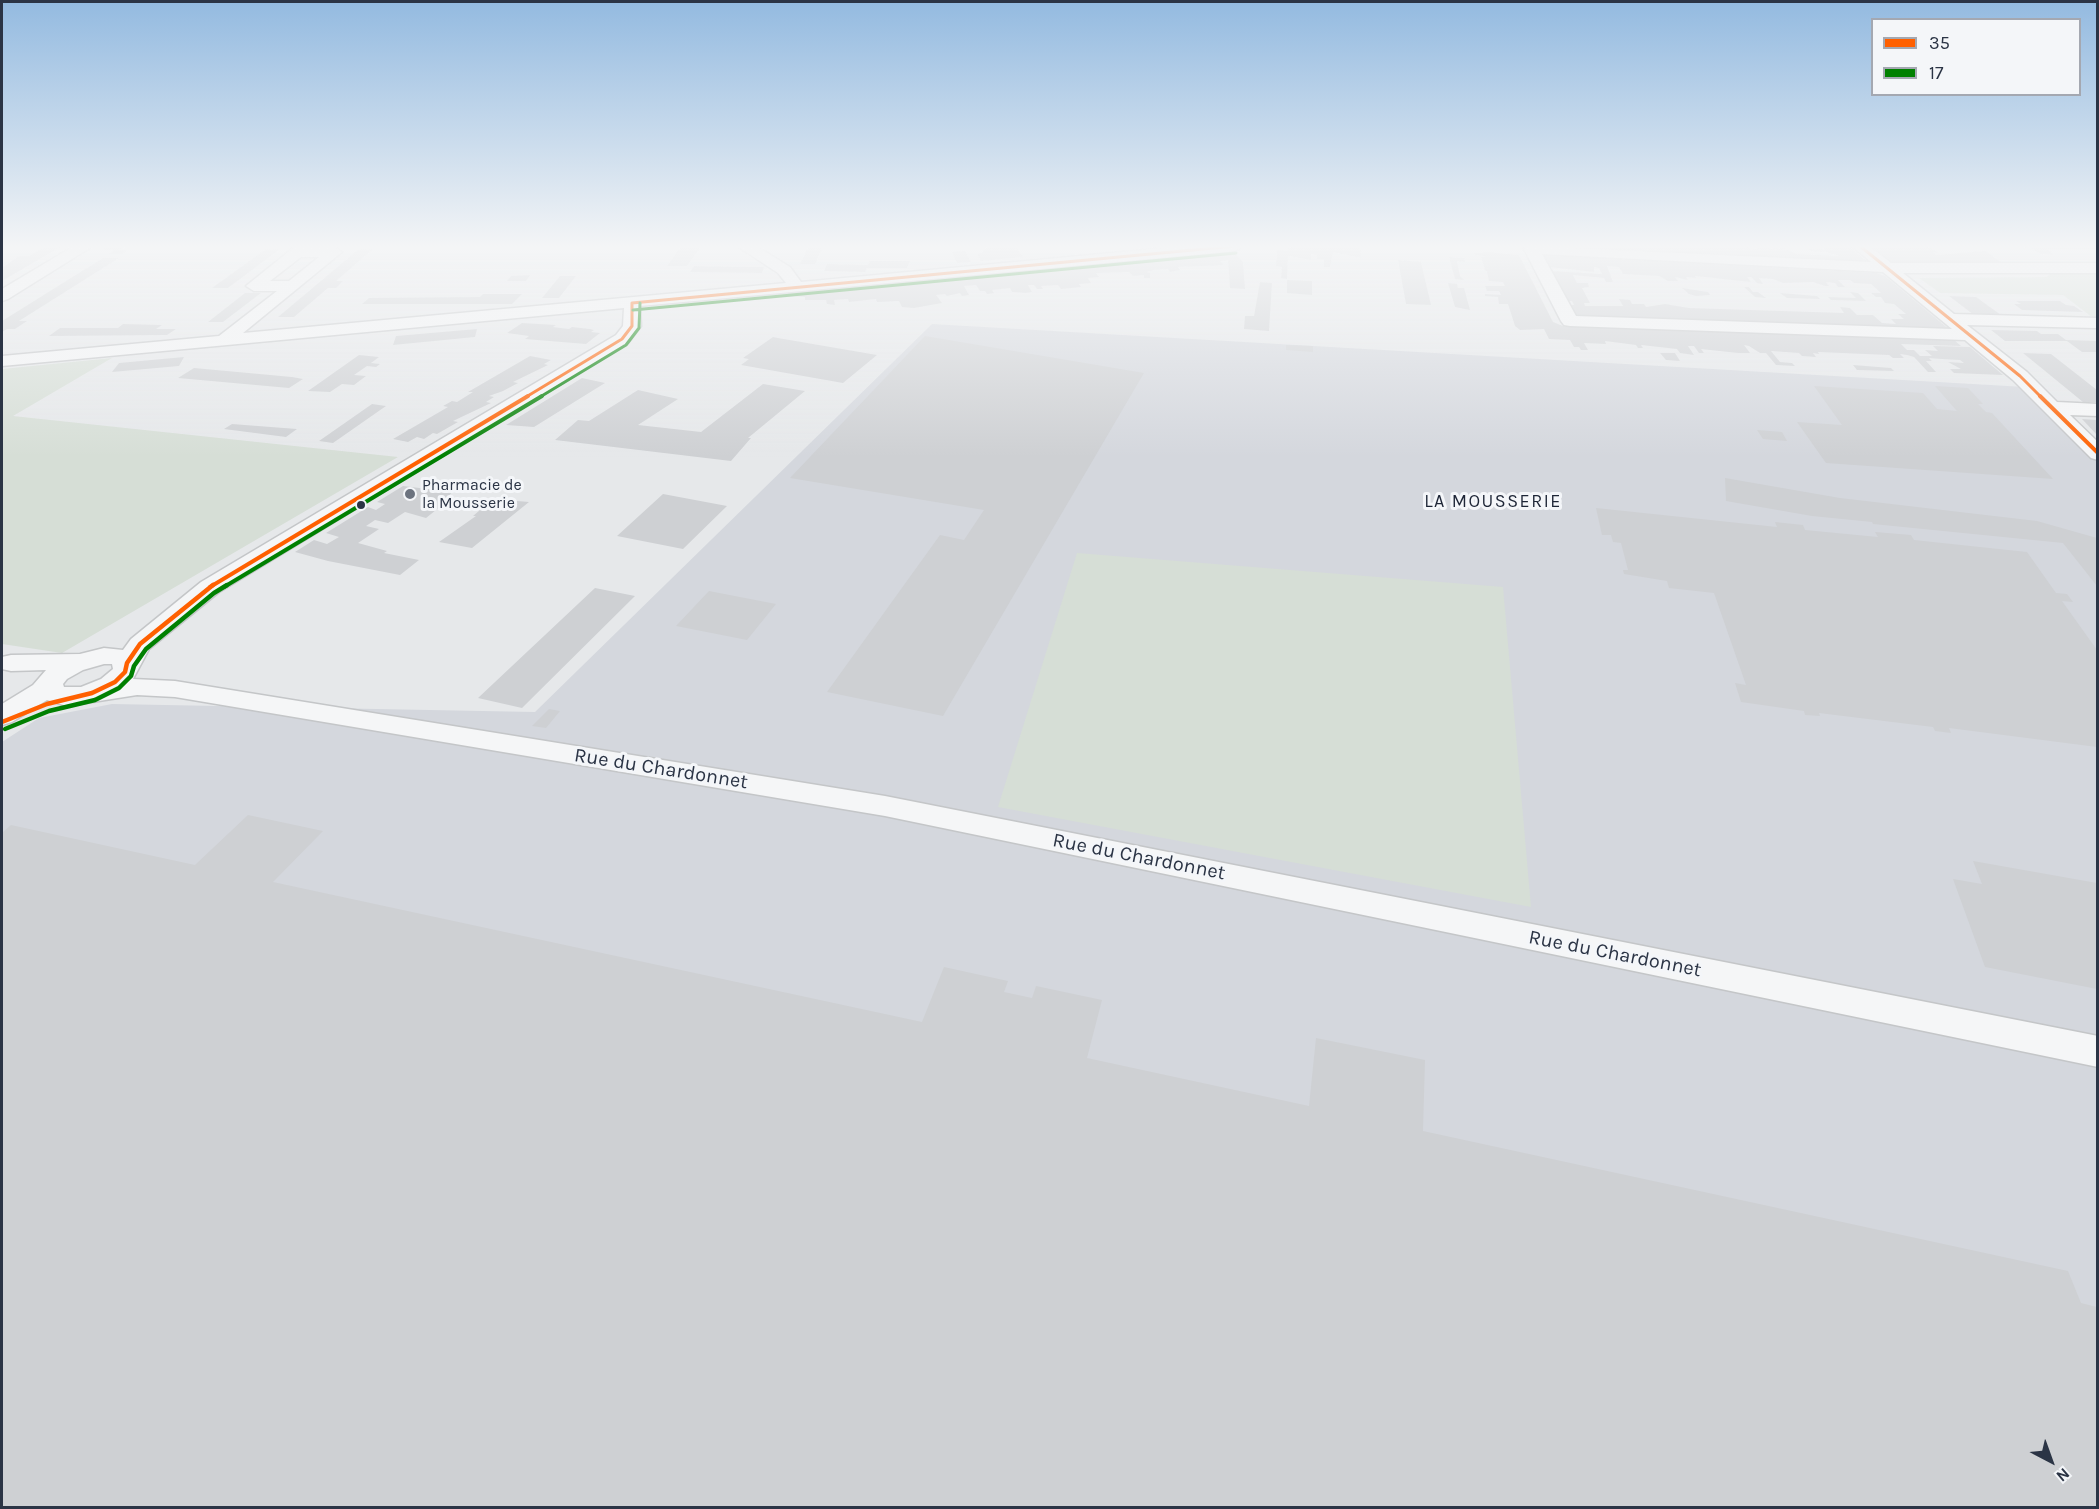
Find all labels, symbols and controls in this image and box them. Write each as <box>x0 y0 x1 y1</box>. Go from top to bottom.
legend <box>1871 18 2081 96</box>
text: 35 <box>1929 32 1950 54</box>
text: 17 <box>1929 62 1943 84</box>
place label: Pharmacie de la Mousserie <box>422 475 522 513</box>
marker: Pharmacie de la Mousserie <box>403 487 417 501</box>
district label: LA MOUSSERIE <box>1424 491 1562 513</box>
unlabelled marker <box>355 499 367 511</box>
street label: Rue du Chardonnet <box>573 743 749 795</box>
street label: Rue du Chardonnet <box>1051 828 1227 886</box>
street label: Rue du Chardonnet <box>1527 925 1703 983</box>
north arrow <box>2021 1431 2081 1491</box>
text: N <box>2053 1464 2074 1486</box>

